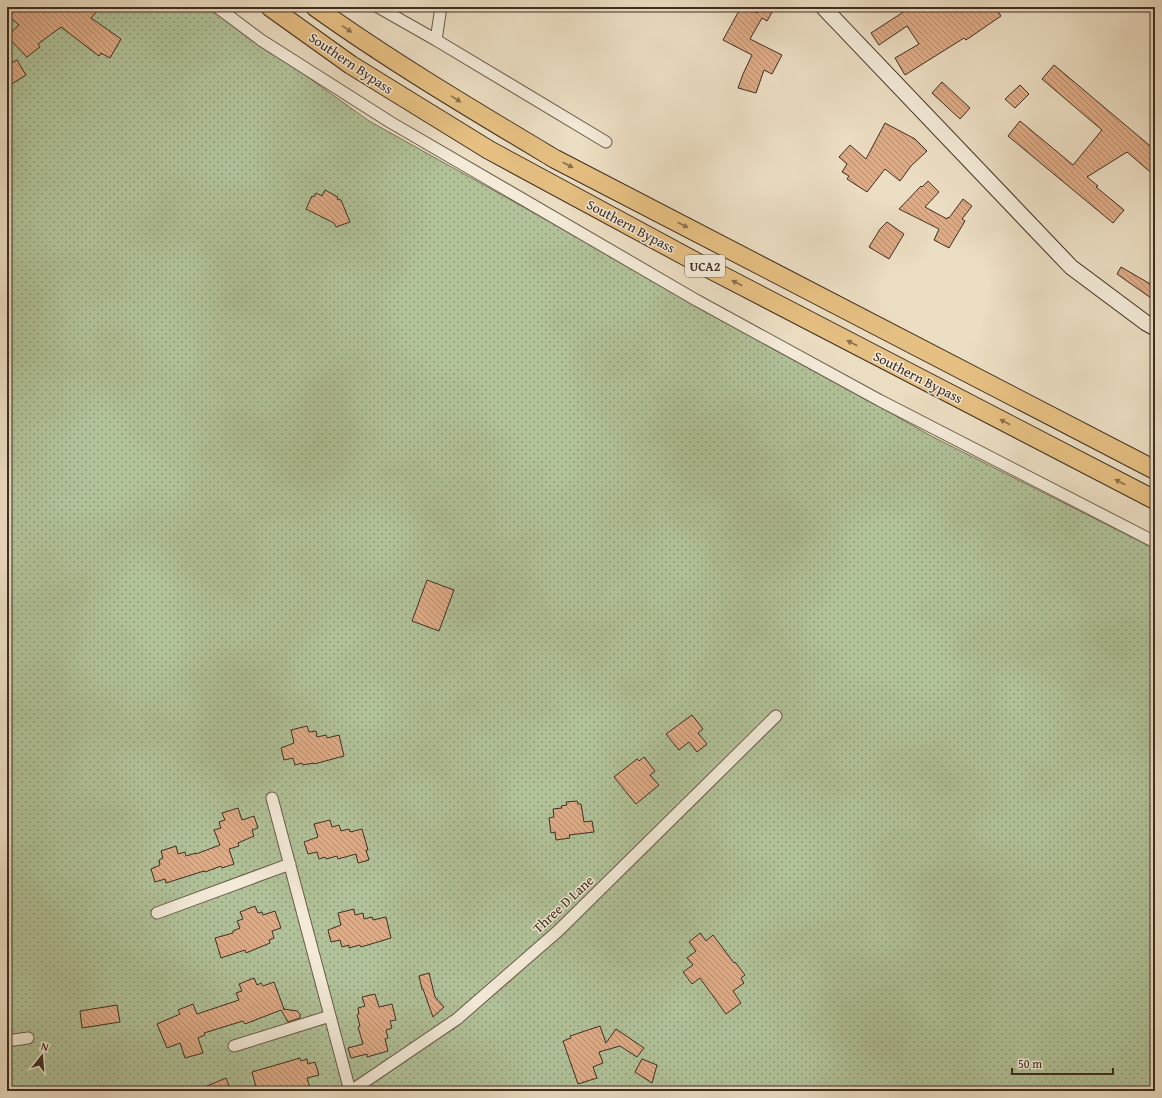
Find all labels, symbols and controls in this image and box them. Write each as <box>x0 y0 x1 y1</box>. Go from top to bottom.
one-way arrow <box>341 25 352 33</box>
street label: Southern Bypass <box>305 27 397 99</box>
one-way arrow <box>450 96 462 103</box>
one-way arrow <box>562 162 574 169</box>
street label: Southern Bypass <box>583 194 679 258</box>
one-way arrow <box>677 222 689 229</box>
road number: UCA2 <box>685 255 725 277</box>
one-way arrow <box>731 280 743 286</box>
one-way arrow <box>846 339 858 346</box>
street label: Southern Bypass <box>870 346 966 408</box>
one-way arrow <box>999 419 1011 425</box>
one-way arrow <box>1115 478 1126 485</box>
street label: Three D Lane <box>528 870 598 938</box>
north arrow <box>22 1036 62 1076</box>
text: N <box>39 1038 51 1055</box>
scale bar <box>1012 1050 1113 1076</box>
text: 50 m <box>1018 1055 1042 1072</box>

